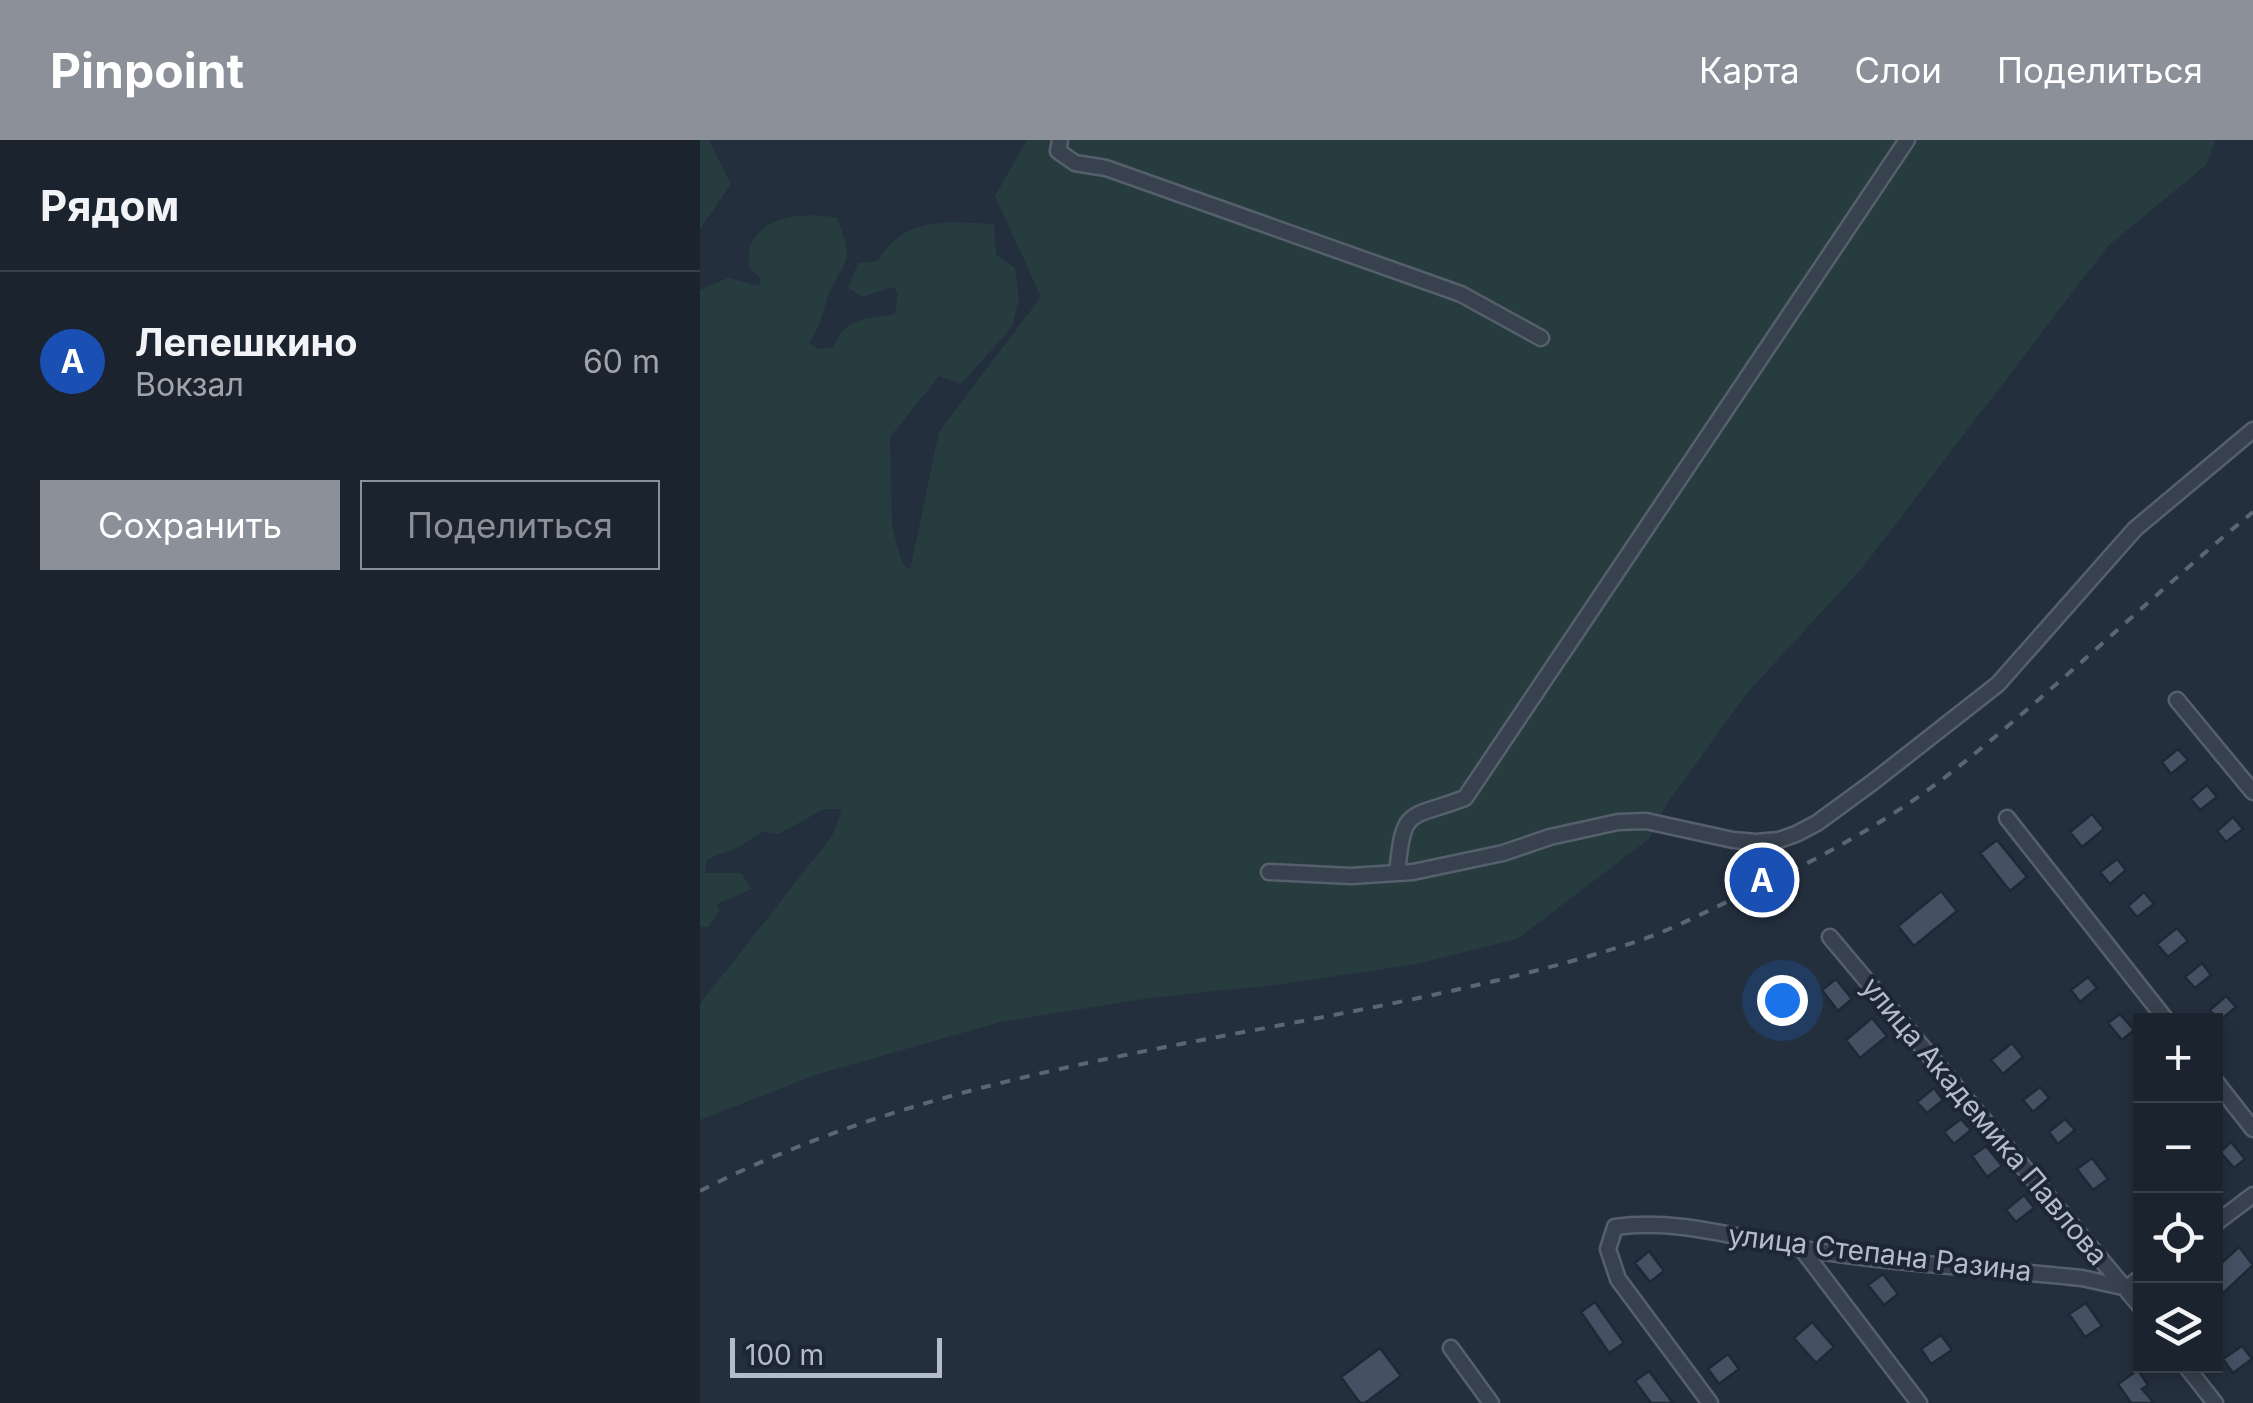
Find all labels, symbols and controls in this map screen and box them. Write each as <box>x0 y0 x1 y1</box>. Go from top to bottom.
text: Pinpoint <box>50 41 244 100</box>
text: Карта <box>1699 49 1800 91</box>
text: Слои <box>1855 49 1942 91</box>
text: Поделиться <box>1997 49 2203 91</box>
text: Рядом <box>40 180 179 231</box>
text: Лепешкино <box>135 319 358 365</box>
text: A <box>61 342 84 381</box>
text: 60 m <box>583 342 660 381</box>
text: Вокзал <box>135 365 244 404</box>
button: Сохранить <box>40 480 340 570</box>
button: Поделиться <box>360 480 660 570</box>
pin: A <box>1730 842 1794 918</box>
street label: улица Академика Павлова <box>1855 970 2115 1272</box>
your location <box>1757 975 1808 1026</box>
map controls <box>2133 1013 2223 1373</box>
button: + <box>2133 1013 2223 1103</box>
button: − <box>2133 1103 2223 1193</box>
button: locate <box>2133 1193 2223 1283</box>
street label: улица Степана Разина <box>1726 1218 2034 1288</box>
button: layers <box>2133 1283 2223 1373</box>
scale bar <box>730 1333 942 1378</box>
text: 100 m <box>745 1338 824 1372</box>

